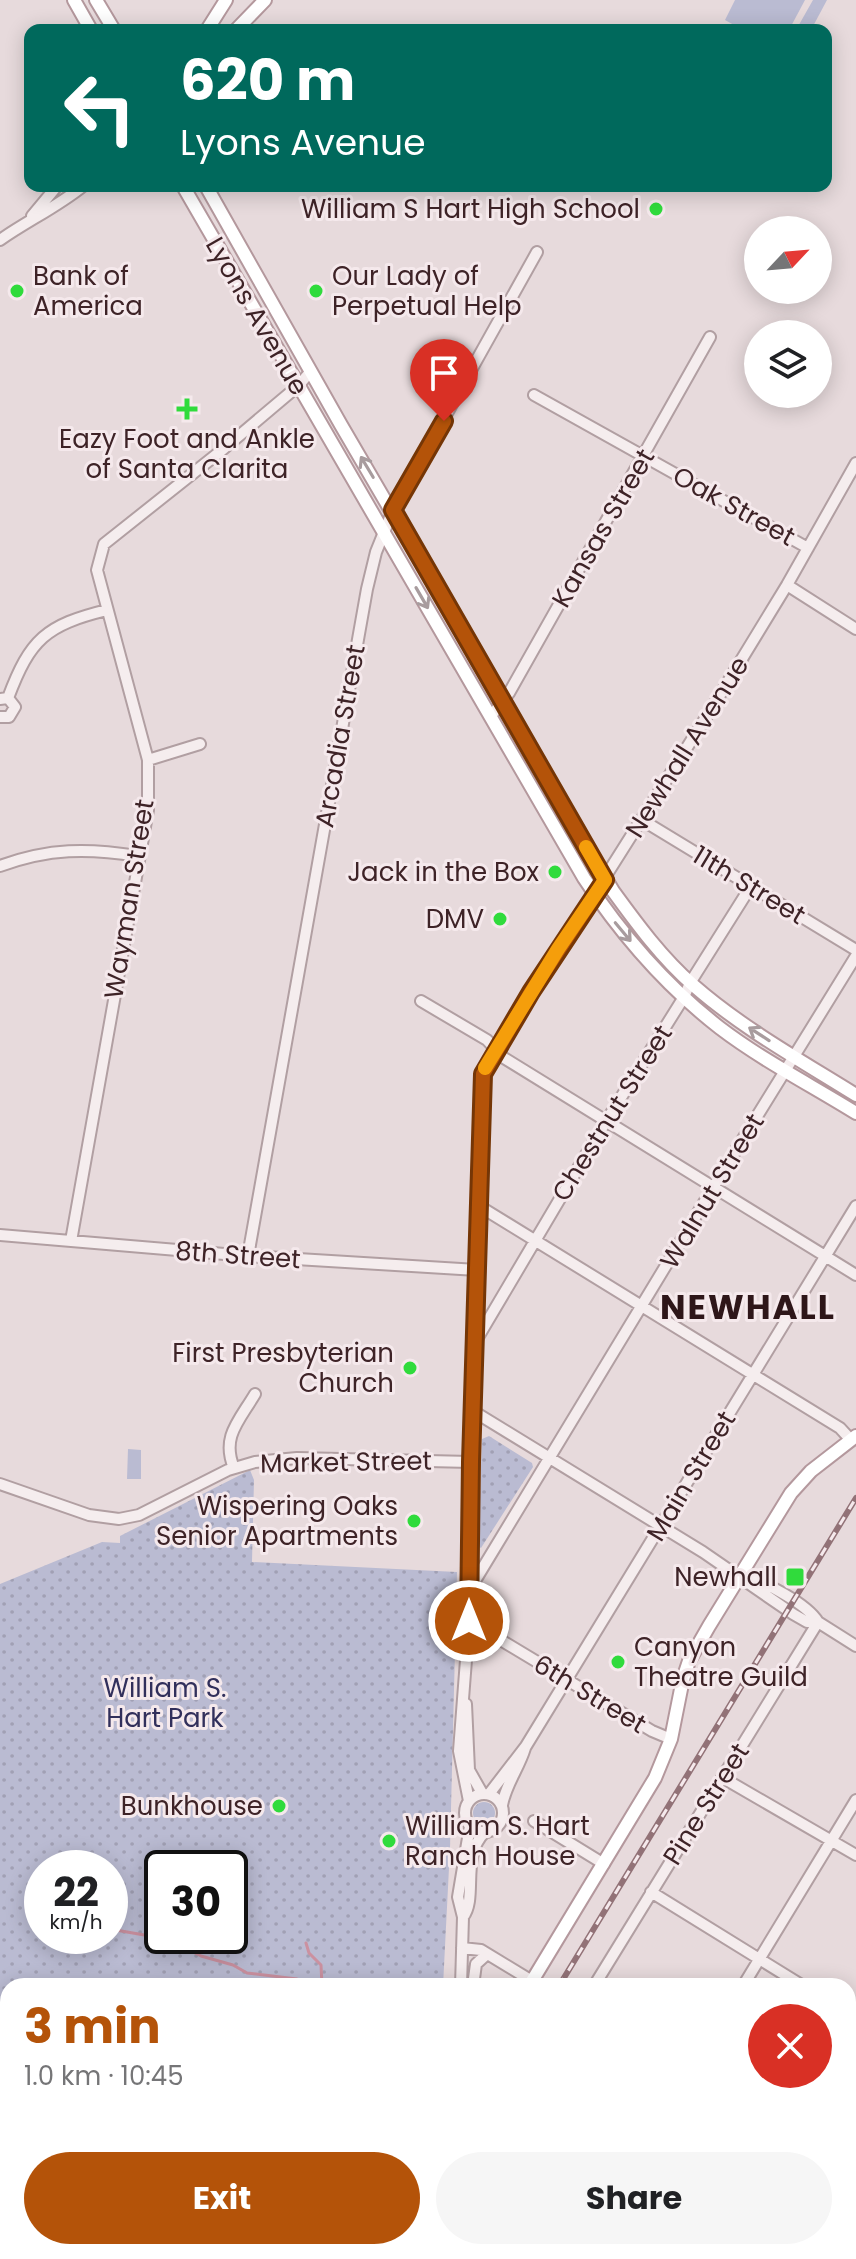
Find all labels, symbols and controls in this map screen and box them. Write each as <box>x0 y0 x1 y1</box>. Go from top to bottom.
text: 620 m <box>180 41 355 120</box>
icon: left <box>48 56 152 160</box>
text: Lyons Avenue <box>180 117 425 168</box>
place label: William S Hart High School <box>301 191 640 227</box>
marker: William S Hart High School <box>647 200 665 218</box>
north arrow <box>744 216 832 304</box>
map controls <box>744 216 832 408</box>
street label: Lyons Avenue <box>197 230 317 402</box>
place label: Bank of America <box>33 258 143 324</box>
place label: Our Lady of Perpetual Help <box>332 258 522 324</box>
marker: Bank of America <box>8 282 26 300</box>
marker: Our Lady of Perpetual Help <box>307 282 325 300</box>
button: layers <box>744 320 832 408</box>
pin <box>410 339 478 421</box>
icon: arrive <box>422 351 466 395</box>
marker: Eazy Foot and Ankle of Santa Clarita <box>176 398 198 420</box>
place label: Eazy Foot and Ankle of Santa Clarita <box>59 421 315 487</box>
street label: Kansas Street <box>543 442 663 614</box>
one-way arrow <box>359 456 375 479</box>
street label: Oak Street <box>666 458 802 554</box>
one-way arrow <box>415 585 430 609</box>
street label: Arcadia Street <box>306 642 374 830</box>
street label: Newhall Avenue <box>617 650 757 844</box>
street label: Wayman Street <box>95 797 163 1001</box>
street label: 11th Street <box>686 837 812 933</box>
place label: Jack in the Box <box>347 854 540 890</box>
marker: Jack in the Box <box>546 863 564 881</box>
place label: DMV <box>426 901 484 937</box>
marker: DMV <box>491 910 509 928</box>
one-way arrow <box>614 922 632 942</box>
street label: Chestnut Street <box>543 1018 681 1208</box>
one-way arrow <box>748 1026 770 1042</box>
street label: Walnut Street <box>651 1107 773 1275</box>
street label: 8th Street <box>174 1233 302 1277</box>
district label: NEWHALL <box>660 1283 836 1331</box>
place label: First Presbyterian Church <box>172 1335 394 1401</box>
marker: First Presbyterian Church <box>401 1359 419 1377</box>
street label: Main Street <box>638 1404 744 1548</box>
street label: Market Street <box>260 1443 432 1481</box>
place label: Wispering Oaks Senior Apartments <box>156 1488 398 1554</box>
marker: Wispering Oaks Senior Apartments <box>405 1512 423 1530</box>
place label: Newhall <box>674 1559 777 1595</box>
marker: Newhall <box>784 1566 806 1588</box>
position arrow <box>427 1579 511 1663</box>
place label: Canyon Theatre Guild <box>634 1629 808 1695</box>
street label: 6th Street <box>527 1646 653 1742</box>
marker: Canyon Theatre Guild <box>609 1653 627 1671</box>
park label: William S. Hart Park <box>104 1670 226 1736</box>
street label: Pine Street <box>654 1736 758 1872</box>
place label: Bunkhouse <box>121 1788 263 1824</box>
marker: Bunkhouse <box>270 1797 288 1815</box>
place label: William S. Hart Ranch House <box>405 1808 590 1874</box>
marker: William S. Hart Ranch House <box>380 1832 398 1850</box>
speed limit sign: 30 <box>144 1850 248 1954</box>
text: 22 <box>53 1864 99 1920</box>
text: km/h <box>49 1908 103 1936</box>
text: 3 min <box>24 1993 161 2060</box>
button: close <box>748 2004 832 2088</box>
text: 1.0 km · 10:45 <box>24 2058 183 2094</box>
button: Exit <box>24 2152 420 2244</box>
button: Share <box>436 2152 832 2244</box>

